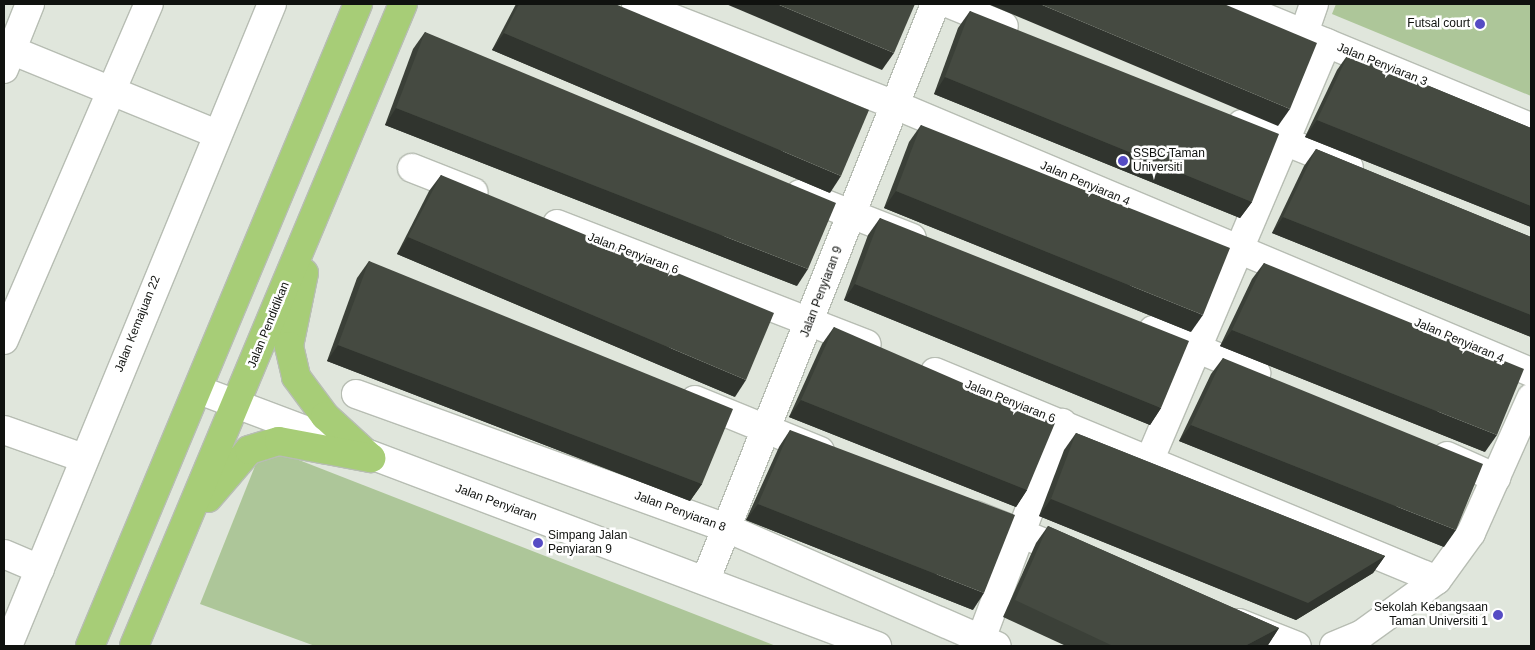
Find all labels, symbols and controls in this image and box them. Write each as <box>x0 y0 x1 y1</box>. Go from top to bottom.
place label: Futsal court <box>1407 17 1470 31</box>
marker: Futsal court <box>1474 18 1486 30</box>
street label: Jalan Penyiaran 3 <box>1335 40 1429 90</box>
place label: SSBC Taman Universiti <box>1133 147 1205 175</box>
marker: SSBC Taman Universiti <box>1117 155 1129 167</box>
street label: Jalan Penyiaran 4 <box>1038 159 1132 209</box>
street label: Jalan Penyiaran 6 <box>586 230 680 278</box>
street label: Jalan Penyiaran 9 <box>798 245 846 339</box>
street label: Jalan Kemajuan 22 <box>112 274 164 374</box>
street label: Jalan Pendidikan <box>245 280 293 370</box>
street label: Jalan Penyiaran 4 <box>1412 316 1506 366</box>
street label: Jalan Penyiaran 6 <box>963 377 1057 427</box>
street label: Jalan Penyiaran <box>453 482 539 524</box>
street label: Jalan Penyiaran 8 <box>632 489 728 535</box>
place label: Simpang Jalan Penyiaran 9 <box>548 529 627 557</box>
marker: Simpang Jalan Penyiaran 9 <box>532 537 544 549</box>
place label: Sekolah Kebangsaan Taman Universiti 1 <box>1374 601 1488 629</box>
marker: Sekolah Kebangsaan Taman Universiti 1 <box>1492 609 1504 621</box>

